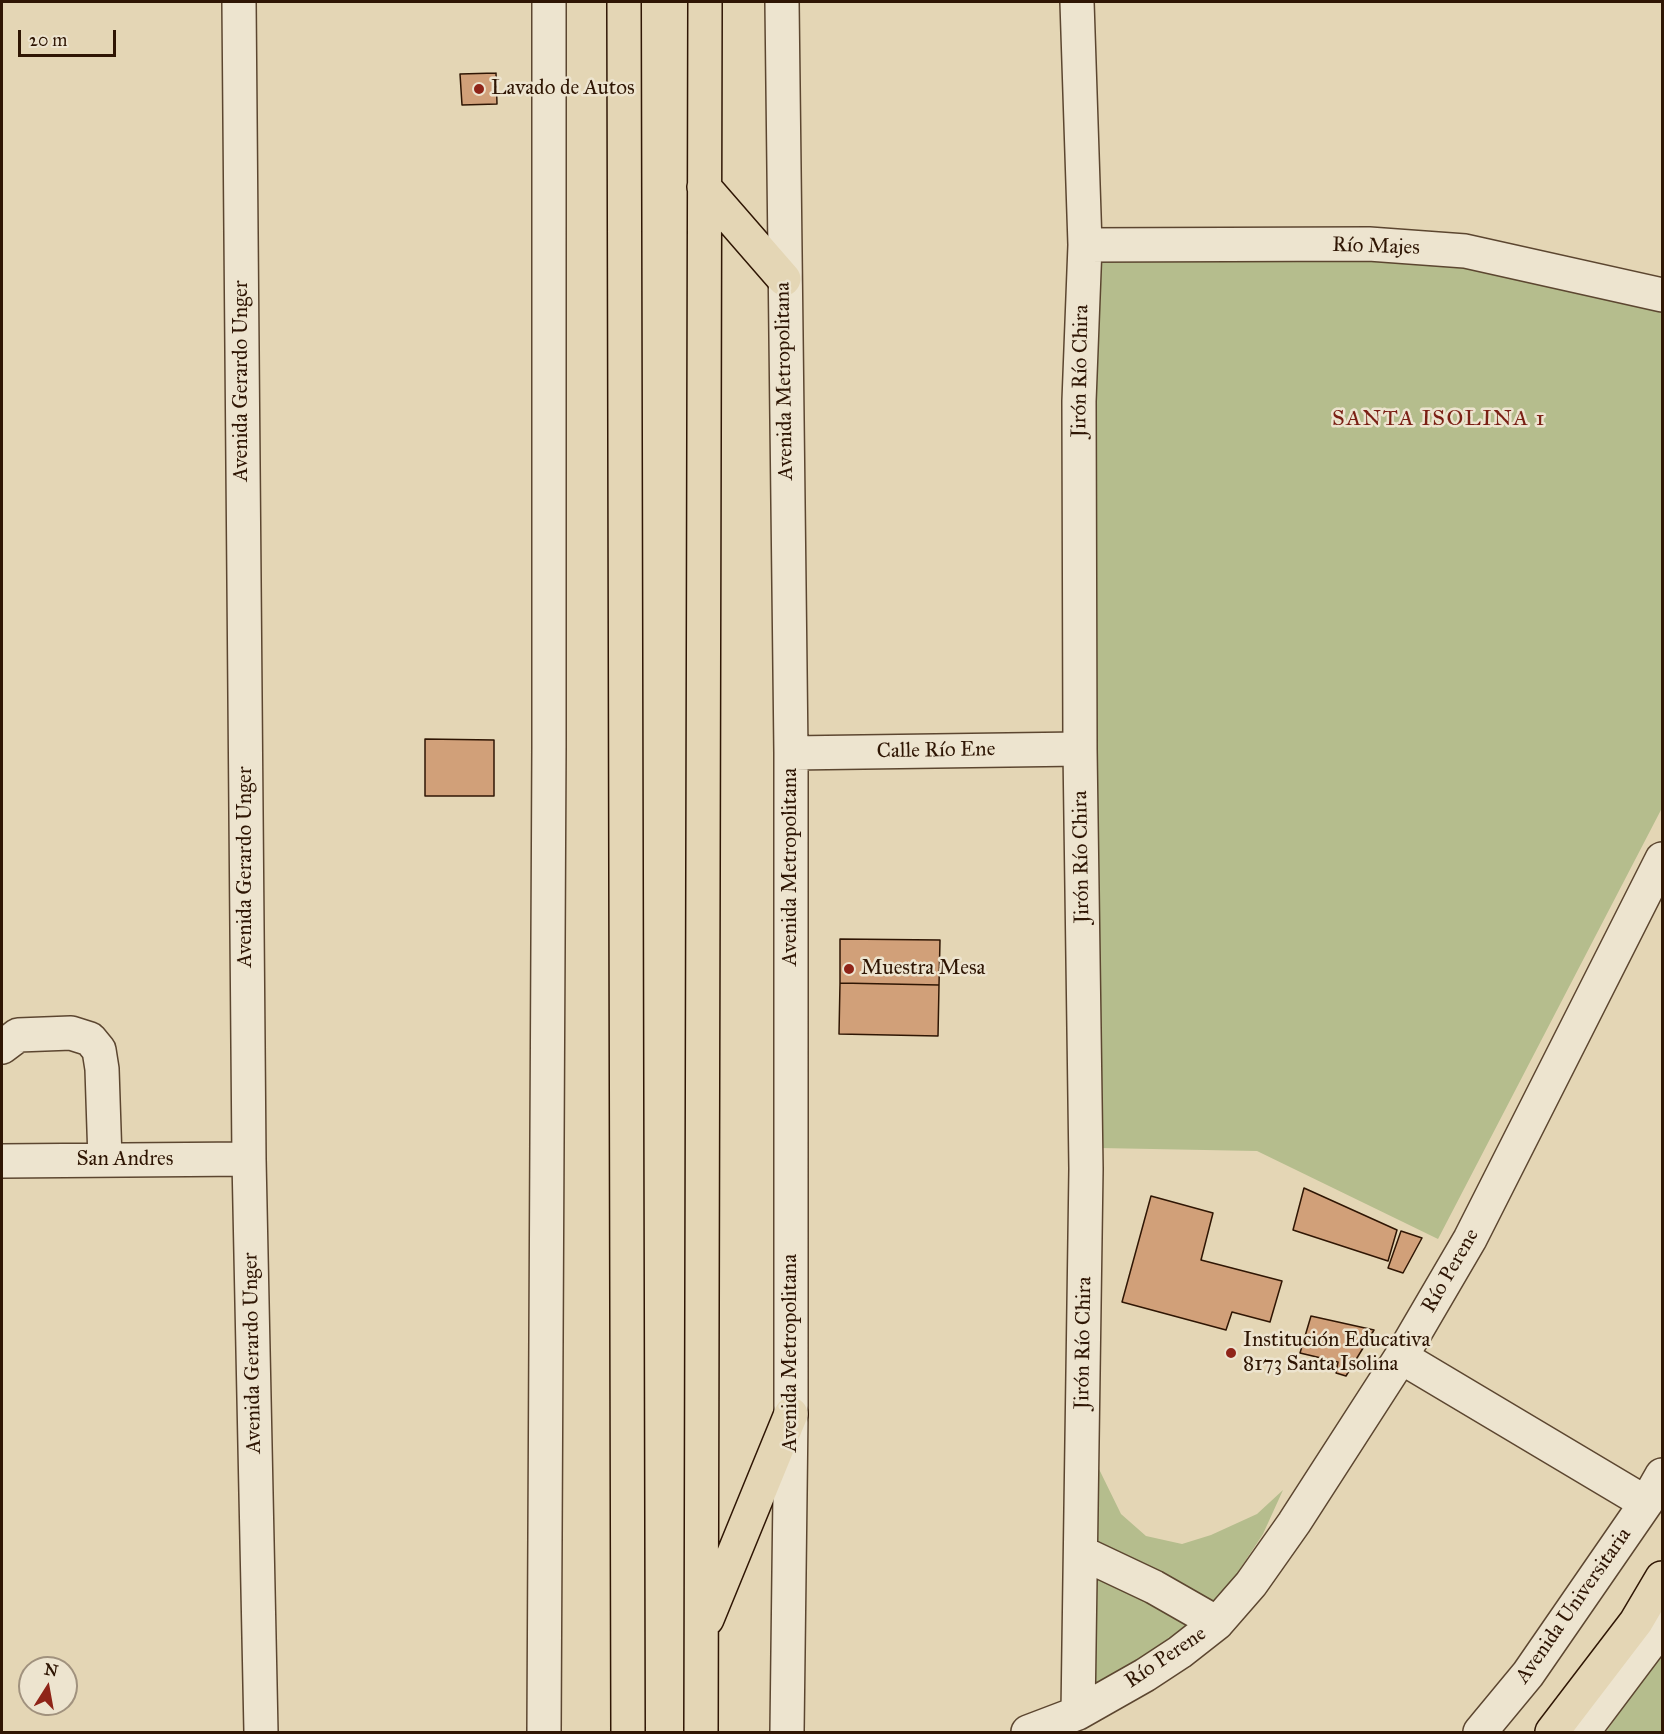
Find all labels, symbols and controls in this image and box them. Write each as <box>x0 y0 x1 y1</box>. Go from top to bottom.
scale bar <box>21 18 118 56</box>
text: 20 m <box>29 29 67 51</box>
place label: Lavado de Autos <box>491 76 635 102</box>
marker: Lavado de Autos <box>472 82 486 96</box>
street label: Río Majes <box>1332 233 1420 261</box>
street label: Avenida Gerardo Unger <box>229 280 255 482</box>
street label: Avenida Metropolitana <box>771 282 799 480</box>
street label: Jirón Río Chira <box>1067 304 1095 438</box>
district label: SANTA ISOLINA 1 <box>1332 407 1546 433</box>
street label: Calle Río Ene <box>876 737 996 765</box>
street label: Avenida Gerardo Unger <box>233 766 259 968</box>
street label: Avenida Metropolitana <box>778 768 804 966</box>
street label: Jirón Río Chira <box>1068 790 1096 924</box>
place label: Muestra Mesa <box>861 956 985 982</box>
marker: Muestra Mesa <box>842 962 856 976</box>
street label: San Andres <box>76 1147 174 1173</box>
street label: Río Perene <box>1417 1225 1485 1317</box>
street label: Avenida Gerardo Unger <box>239 1252 267 1454</box>
street label: Avenida Metropolitana <box>778 1254 804 1452</box>
street label: Jirón Río Chira <box>1070 1276 1098 1410</box>
place label: Institución Educativa 8173 Santa Isolina <box>1243 1328 1430 1378</box>
marker: Institución Educativa 8173 Santa Isolina <box>1224 1346 1238 1360</box>
street label: Avenida Universitaria <box>1511 1523 1637 1689</box>
street label: Río Perene <box>1121 1622 1211 1694</box>
north arrow <box>18 1656 78 1716</box>
text: N <box>43 1659 60 1680</box>

